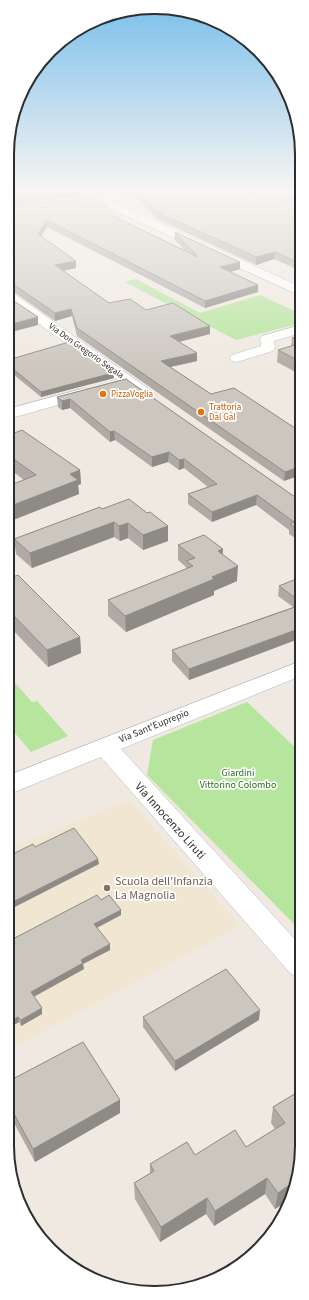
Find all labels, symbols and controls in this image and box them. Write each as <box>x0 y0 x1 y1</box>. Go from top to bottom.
street label: Via Don Gregorio Segala <box>46 320 126 382</box>
place label: PizzaVoglia <box>111 388 153 401</box>
marker: PizzaVoglia <box>98 389 108 399</box>
place label: Trattoria Dal Gal <box>209 401 241 424</box>
marker: Trattoria Dal Gal <box>196 407 206 417</box>
street label: Via Sant'Euprepio <box>117 706 191 746</box>
park label: Giardini Vittorino Colombo <box>200 766 276 792</box>
street label: Via Innocenzo Liruti <box>131 779 209 863</box>
place label: Scuola dell'Infanzia La Magnolia <box>115 873 213 904</box>
marker: Scuola dell'Infanzia La Magnolia <box>102 883 112 893</box>

